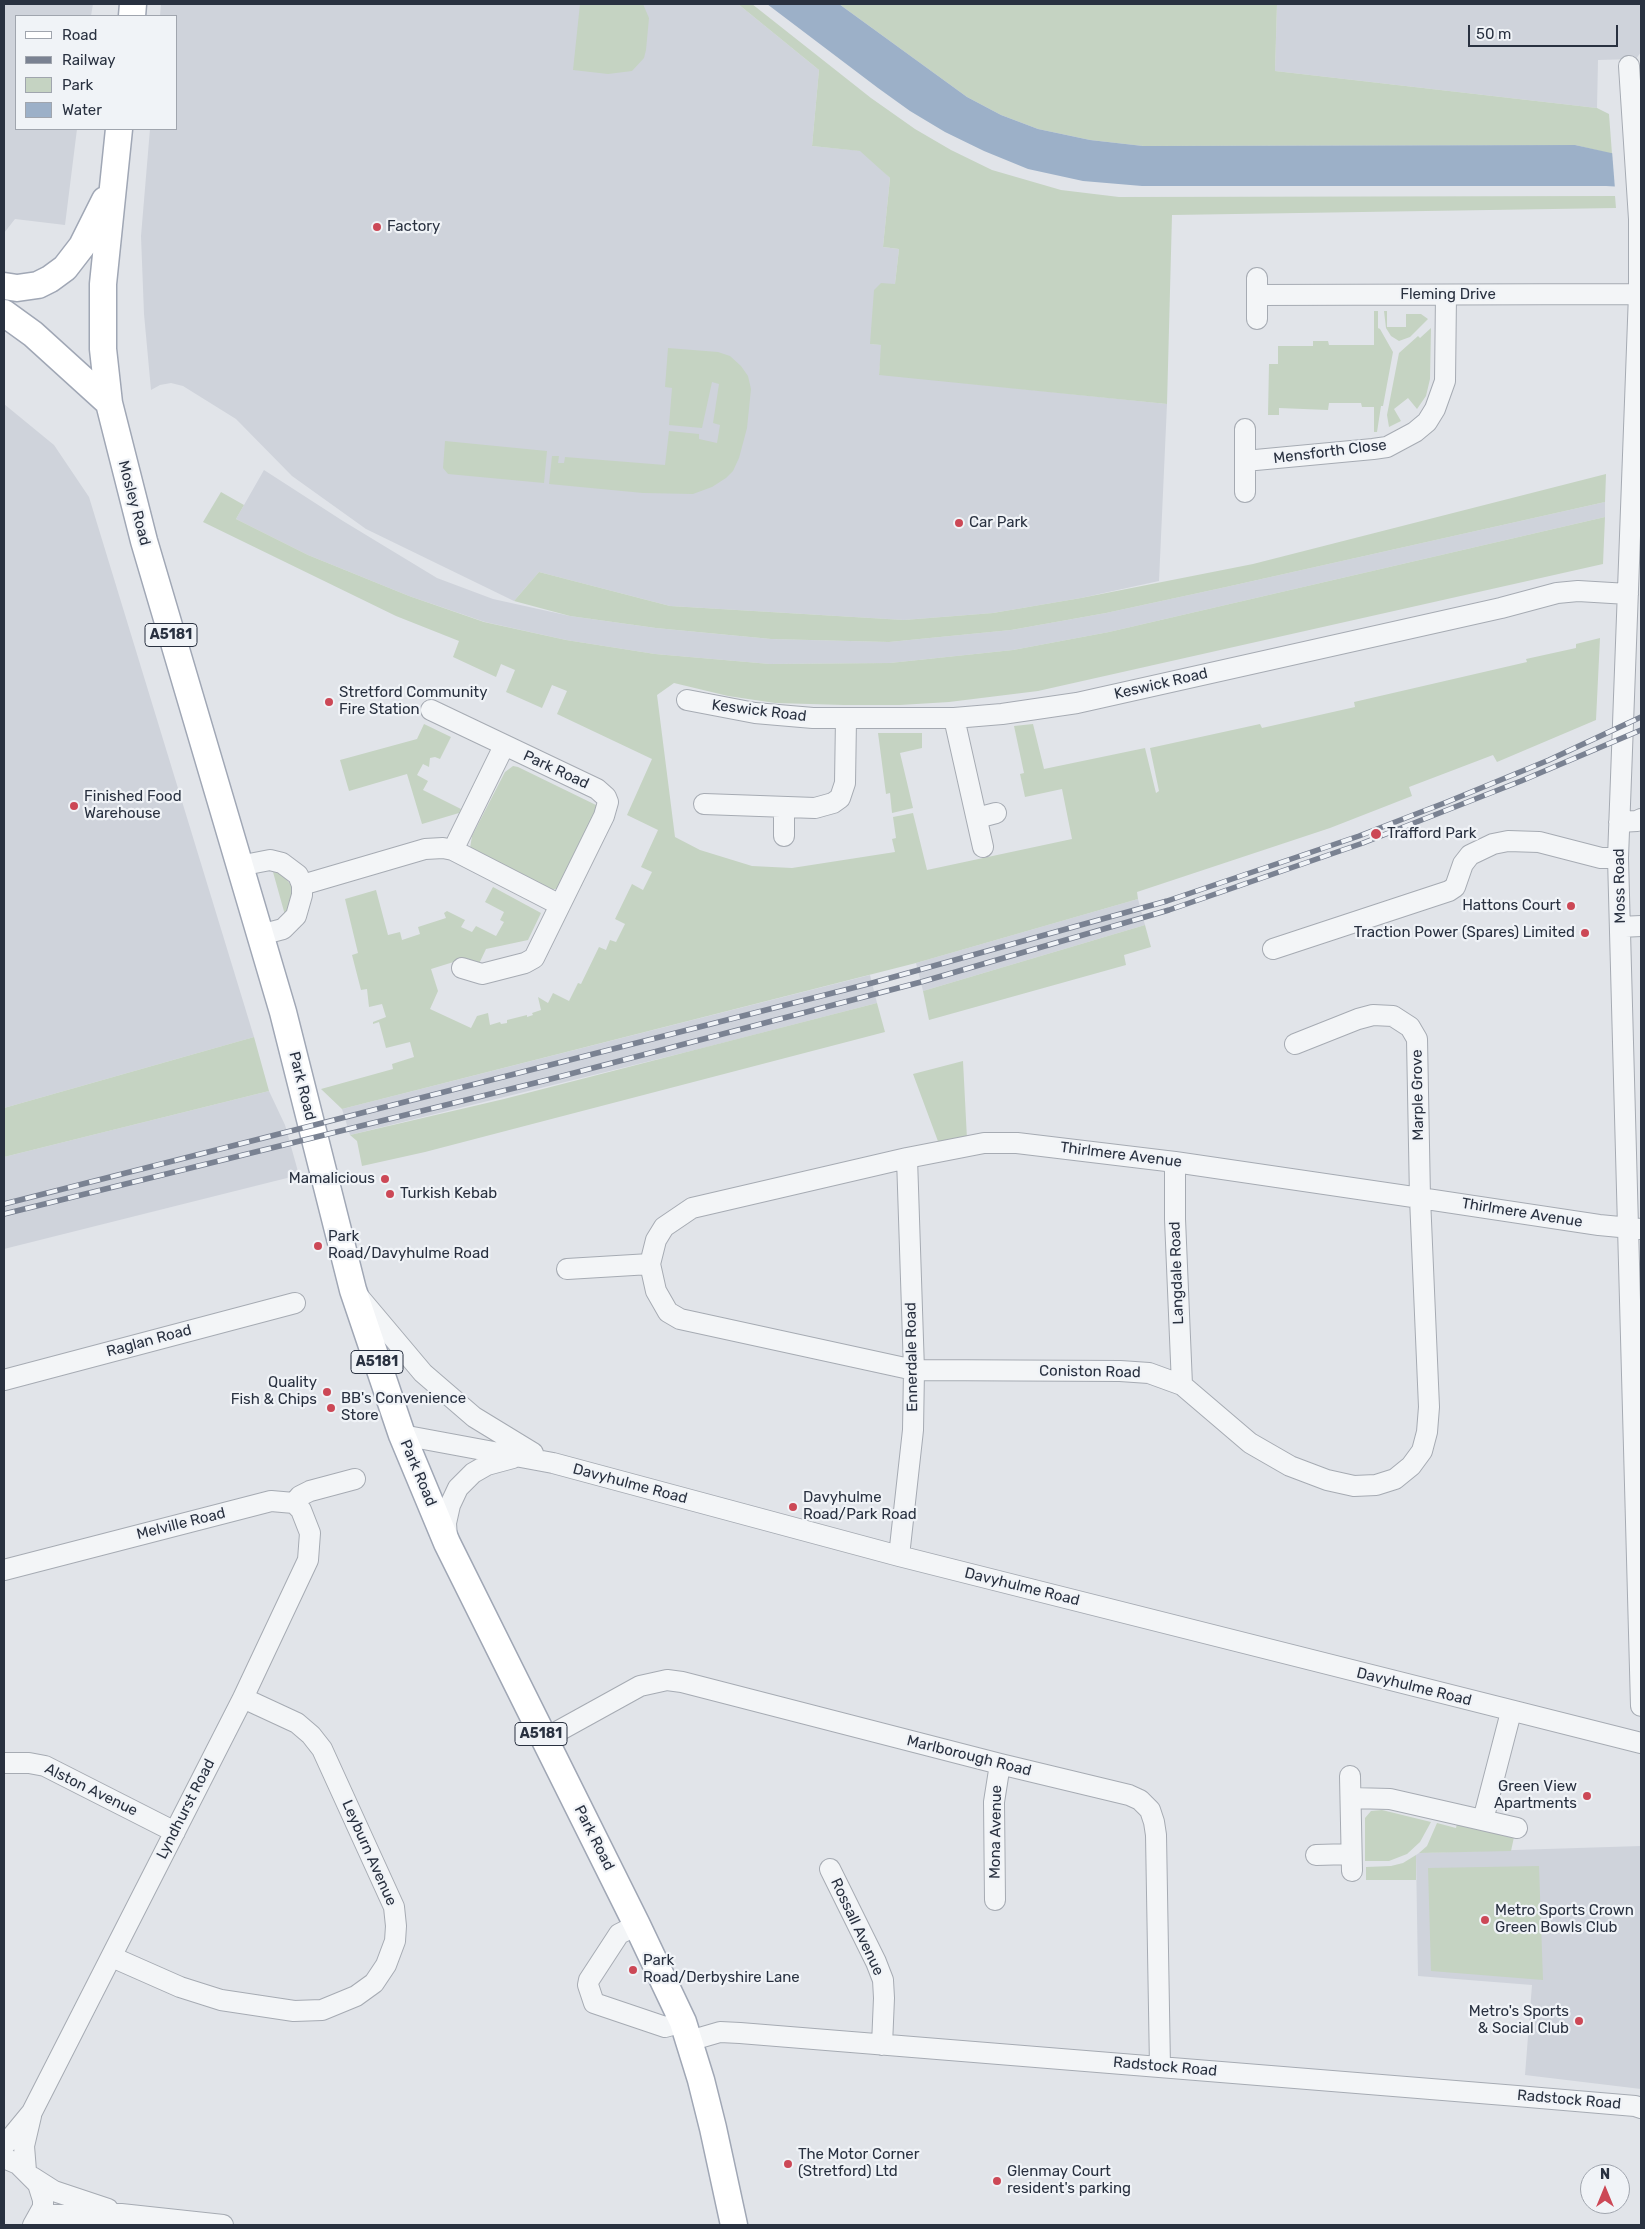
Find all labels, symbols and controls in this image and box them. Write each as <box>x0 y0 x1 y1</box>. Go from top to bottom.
legend <box>15 15 178 130</box>
scale bar <box>1470 15 1620 47</box>
text: 50 m <box>1476 25 1511 43</box>
text: Road <box>62 26 98 44</box>
text: Railway <box>62 51 116 69</box>
text: Park <box>62 76 93 94</box>
text: Water <box>62 101 102 119</box>
place label: Factory <box>387 218 440 236</box>
marker: Factory <box>371 221 383 233</box>
street label: Fleming Drive <box>1400 286 1496 304</box>
street label: Mensforth Close <box>1272 436 1388 468</box>
street label: Mosley Road <box>114 458 154 548</box>
place label: Car Park <box>969 514 1028 532</box>
marker: Car Park <box>953 517 965 529</box>
road number: A5181 <box>145 624 197 646</box>
street label: Keswick Road <box>1113 665 1209 703</box>
place label: Stretford Community Fire Station <box>339 684 488 719</box>
marker: Stretford Community Fire Station <box>323 696 335 708</box>
street label: Keswick Road <box>711 696 807 726</box>
street label: Park Road <box>520 747 592 793</box>
place label: Finished Food Warehouse <box>84 788 182 823</box>
marker: Finished Food Warehouse <box>68 800 80 812</box>
place label: Trafford Park <box>1387 825 1476 843</box>
marker: Trafford Park <box>1369 827 1383 841</box>
street label: Moss Road <box>1610 848 1630 924</box>
place label: Hattons Court <box>1462 897 1561 915</box>
marker: Hattons Court <box>1565 900 1577 912</box>
place label: Traction Power (Spares) Limited <box>1354 924 1575 942</box>
marker: Traction Power (Spares) Limited <box>1579 927 1591 939</box>
street label: Marple Grove <box>1408 1049 1428 1141</box>
street label: Park Road <box>285 1050 319 1122</box>
street label: Thirlmere Avenue <box>1059 1139 1183 1171</box>
place label: Mamalicious <box>289 1170 375 1188</box>
marker: Mamalicious <box>379 1173 391 1185</box>
place label: Turkish Kebab <box>400 1185 497 1203</box>
marker: Turkish Kebab <box>384 1188 396 1200</box>
street label: Thirlmere Avenue <box>1460 1195 1584 1231</box>
street label: Langdale Road <box>1166 1221 1188 1325</box>
place label: Park Road/Davyhulme Road <box>328 1228 489 1263</box>
marker: Park Road/Davyhulme Road <box>312 1240 324 1252</box>
street label: Ennerdale Road <box>902 1302 922 1412</box>
street label: Raglan Road <box>105 1321 193 1361</box>
road number: A5181 <box>351 1350 403 1374</box>
street label: Coniston Road <box>1039 1362 1141 1382</box>
place label: Quality Fish & Chips <box>231 1374 317 1409</box>
marker: Quality Fish & Chips <box>321 1386 333 1398</box>
place label: BB's Convenience Store <box>341 1390 466 1425</box>
marker: BB's Convenience Store <box>325 1402 337 1414</box>
street label: Park Road <box>396 1437 440 1509</box>
street label: Davyhulme Road <box>571 1460 689 1508</box>
place label: Davyhulme Road/Park Road <box>803 1489 917 1524</box>
marker: Davyhulme Road/Park Road <box>787 1501 799 1513</box>
street label: Melville Road <box>135 1504 227 1544</box>
street label: Davyhulme Road <box>963 1564 1081 1610</box>
street label: Davyhulme Road <box>1355 1664 1473 1710</box>
road number: A5181 <box>515 1722 567 1746</box>
street label: Marlborough Road <box>905 1732 1033 1780</box>
street label: Lyndhurst Road <box>153 1756 219 1862</box>
street label: Alston Avenue <box>42 1760 140 1820</box>
place label: Green View Apartments <box>1494 1778 1577 1813</box>
street label: Mona Avenue <box>986 1785 1006 1879</box>
marker: Green View Apartments <box>1581 1790 1593 1802</box>
street label: Leyburn Avenue <box>338 1797 400 1909</box>
street label: Park Road <box>570 1803 618 1873</box>
street label: Rossall Avenue <box>827 1875 887 1979</box>
place label: Metro Sports Crown Green Bowls Club <box>1495 1902 1634 1937</box>
marker: Metro Sports Crown Green Bowls Club <box>1479 1914 1491 1926</box>
place label: Park Road/Derbyshire Lane <box>643 1952 800 1987</box>
marker: Park Road/Derbyshire Lane <box>627 1964 639 1976</box>
place label: Metro's Sports & Social Club <box>1469 2003 1569 2038</box>
marker: Metro's Sports & Social Club <box>1573 2015 1585 2027</box>
street label: Radstock Road <box>1112 2053 1218 2081</box>
street label: Radstock Road <box>1516 2086 1622 2114</box>
place label: The Motor Corner (Stretford) Ltd <box>798 2146 919 2181</box>
marker: The Motor Corner (Stretford) Ltd <box>782 2158 794 2170</box>
place label: Glenmay Court resident's parking <box>1007 2163 1131 2198</box>
north arrow <box>1580 2164 1630 2214</box>
text: N <box>1600 2166 1610 2183</box>
marker: Glenmay Court resident's parking <box>991 2175 1003 2187</box>

